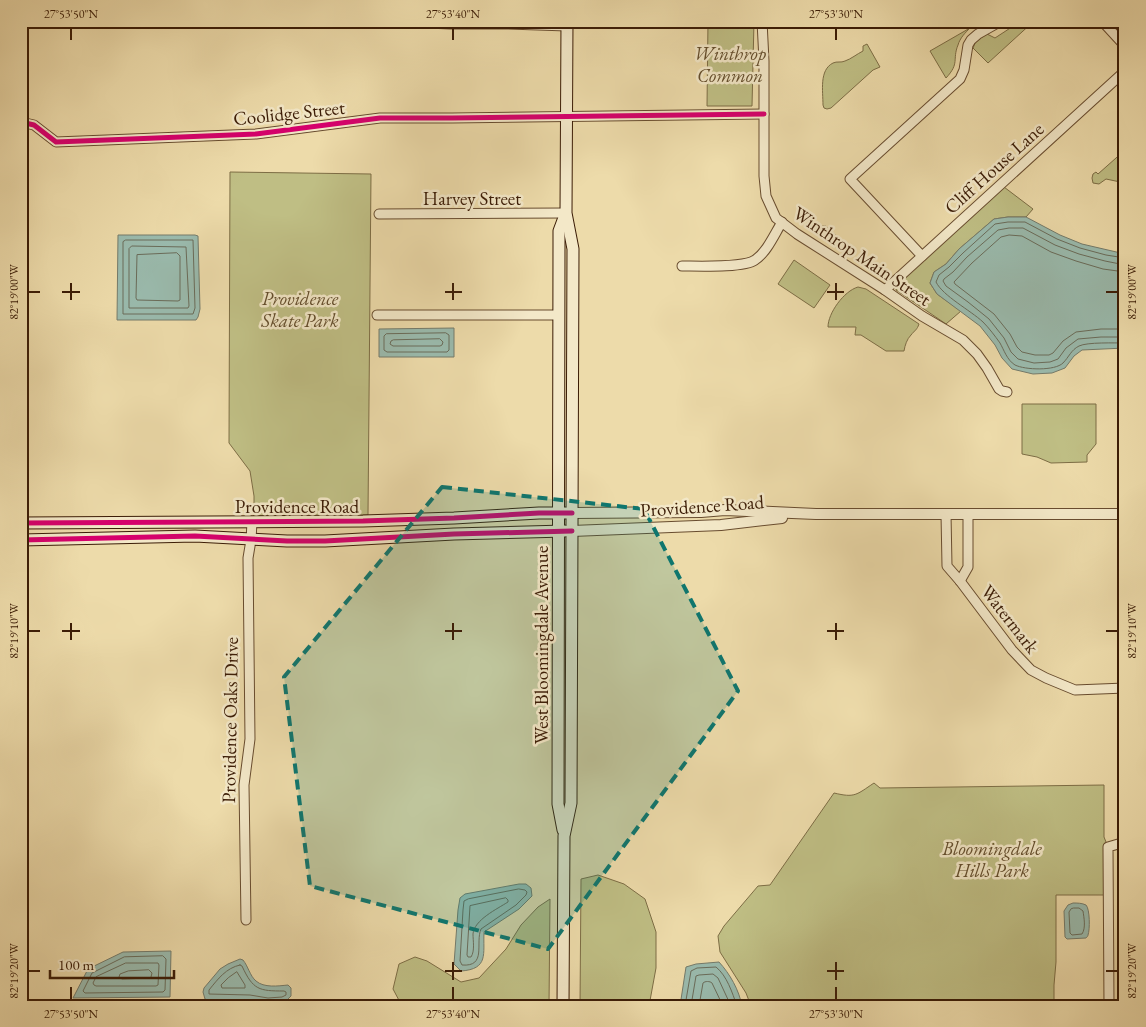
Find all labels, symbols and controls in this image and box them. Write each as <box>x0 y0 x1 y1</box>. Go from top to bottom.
text: 27°53'50"N <box>44 6 98 22</box>
text: 27°53'40"N <box>426 6 480 22</box>
text: 27°53'30"N <box>809 6 863 22</box>
park label: Winthrop Common <box>694 41 767 88</box>
street label: Coolidge Street <box>232 95 346 131</box>
street label: Cliff House Lane <box>939 117 1049 219</box>
street label: Harvey Street <box>423 186 521 211</box>
street label: Winthrop Main Street <box>788 200 936 312</box>
text: 82°19'00"W <box>6 263 22 320</box>
text: 82°19'00"W <box>1124 263 1140 320</box>
park label: Providence Skate Park <box>260 286 339 333</box>
street label: Providence Road <box>639 489 765 523</box>
street label: Providence Road <box>235 494 360 519</box>
street label: West Bloomingdale Avenue <box>529 546 554 744</box>
street label: Watermark <box>975 580 1045 659</box>
text: 82°19'10"W <box>6 602 22 659</box>
text: 82°19'10"W <box>1124 602 1140 659</box>
street label: Providence Oaks Drive <box>216 637 244 803</box>
park label: Bloomingdale Hills Park <box>941 836 1042 883</box>
text: 82°19'20"W <box>6 942 22 999</box>
text: 82°19'20"W <box>1124 942 1140 999</box>
scale bar <box>50 947 174 979</box>
text: 100 m <box>58 955 95 974</box>
text: 27°53'50"N <box>44 1006 98 1022</box>
text: 27°53'40"N <box>426 1006 480 1022</box>
text: 27°53'30"N <box>809 1006 863 1022</box>

